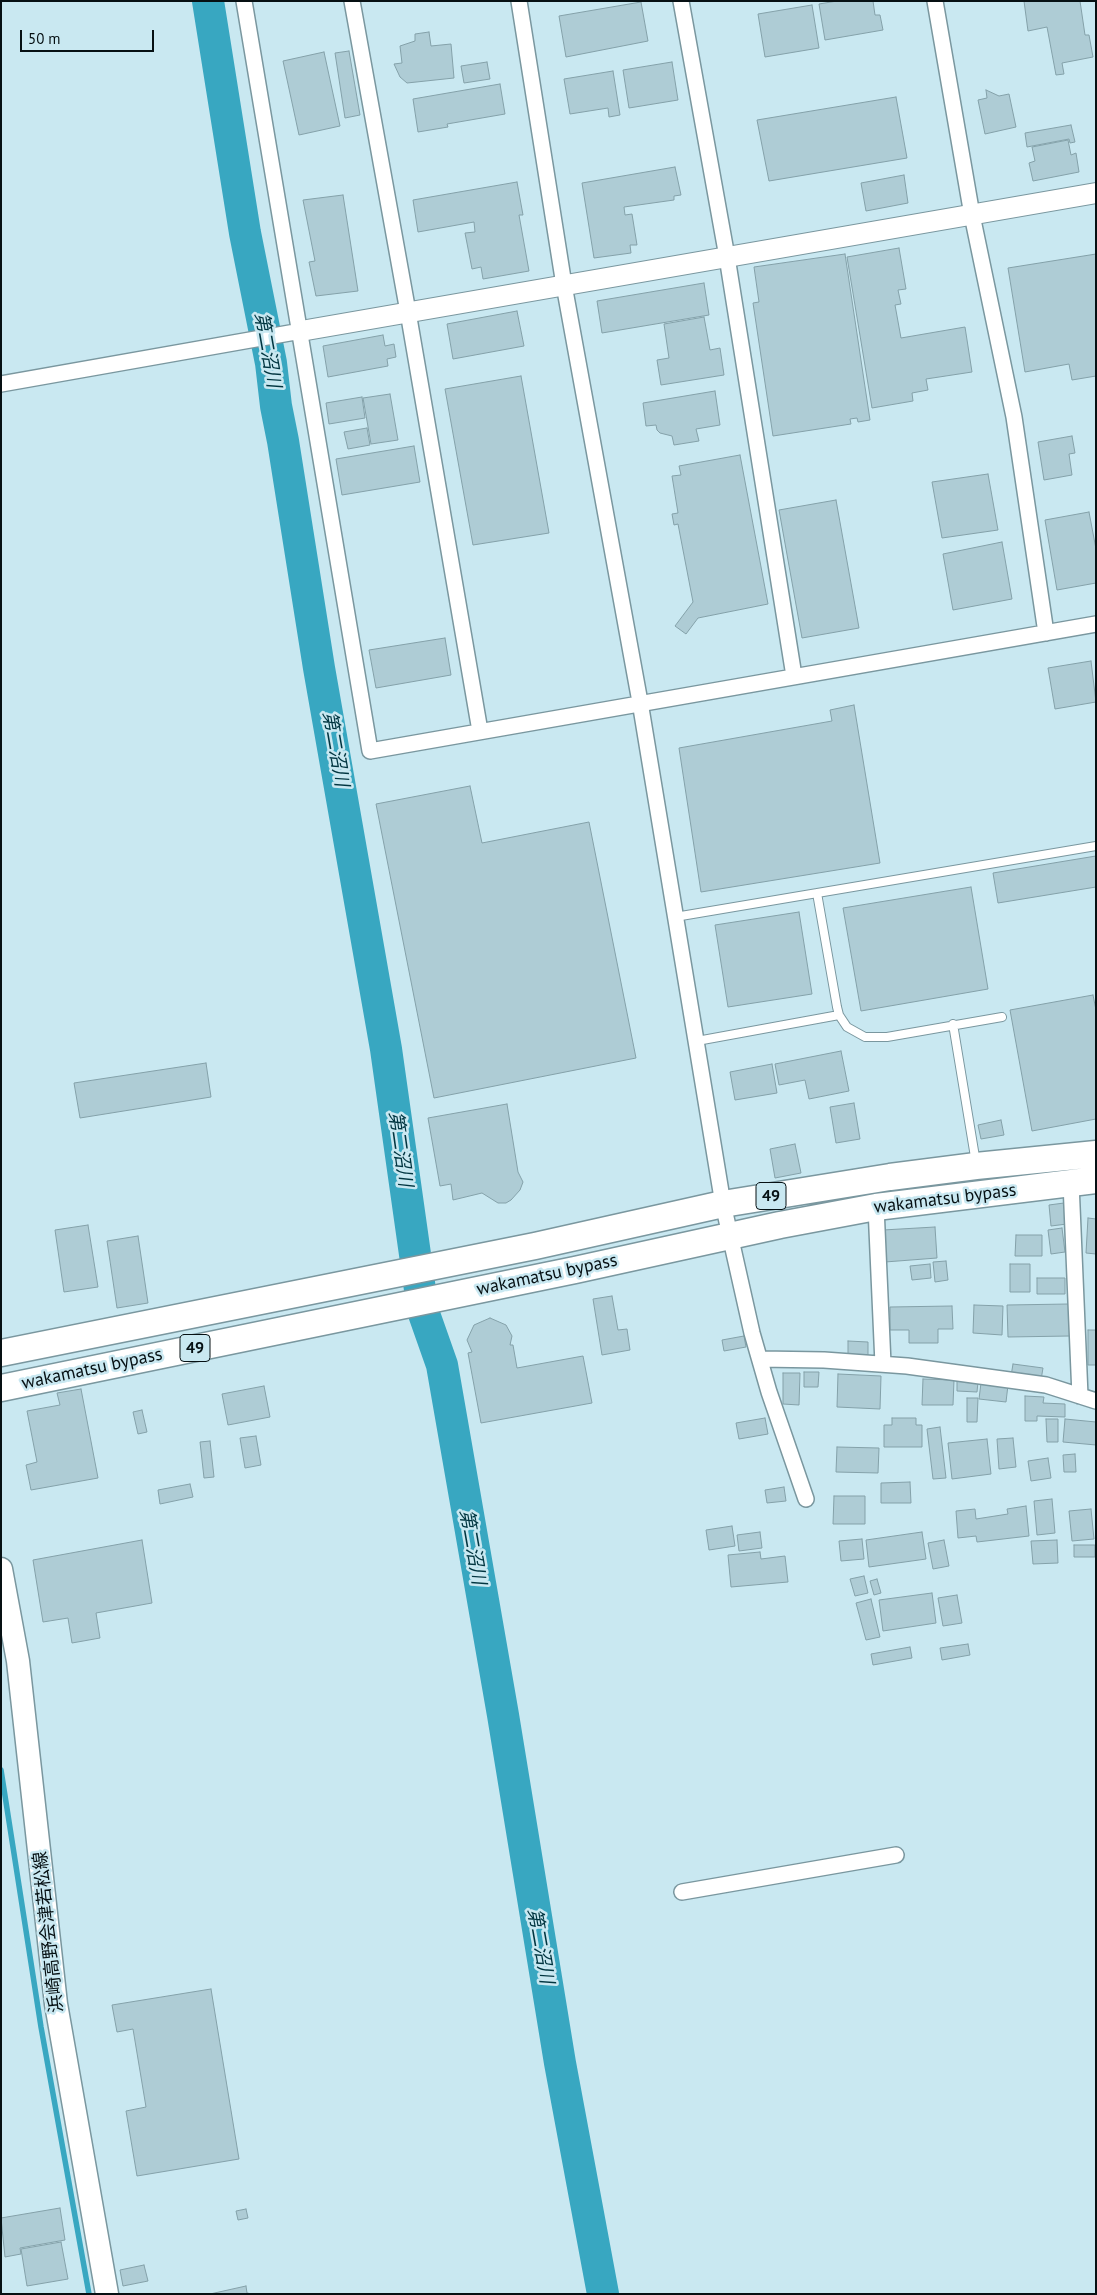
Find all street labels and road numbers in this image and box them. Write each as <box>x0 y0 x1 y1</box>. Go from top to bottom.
street label: wakamatsu bypass <box>873 1180 1017 1218</box>
road number: 49 <box>756 1182 786 1210</box>
street label: wakamatsu bypass <box>475 1250 619 1300</box>
road number: 49 <box>180 1335 210 1362</box>
street label: wakamatsu bypass <box>20 1344 164 1394</box>
street label: 浜崎高野会津若松線 <box>30 1850 68 2014</box>

